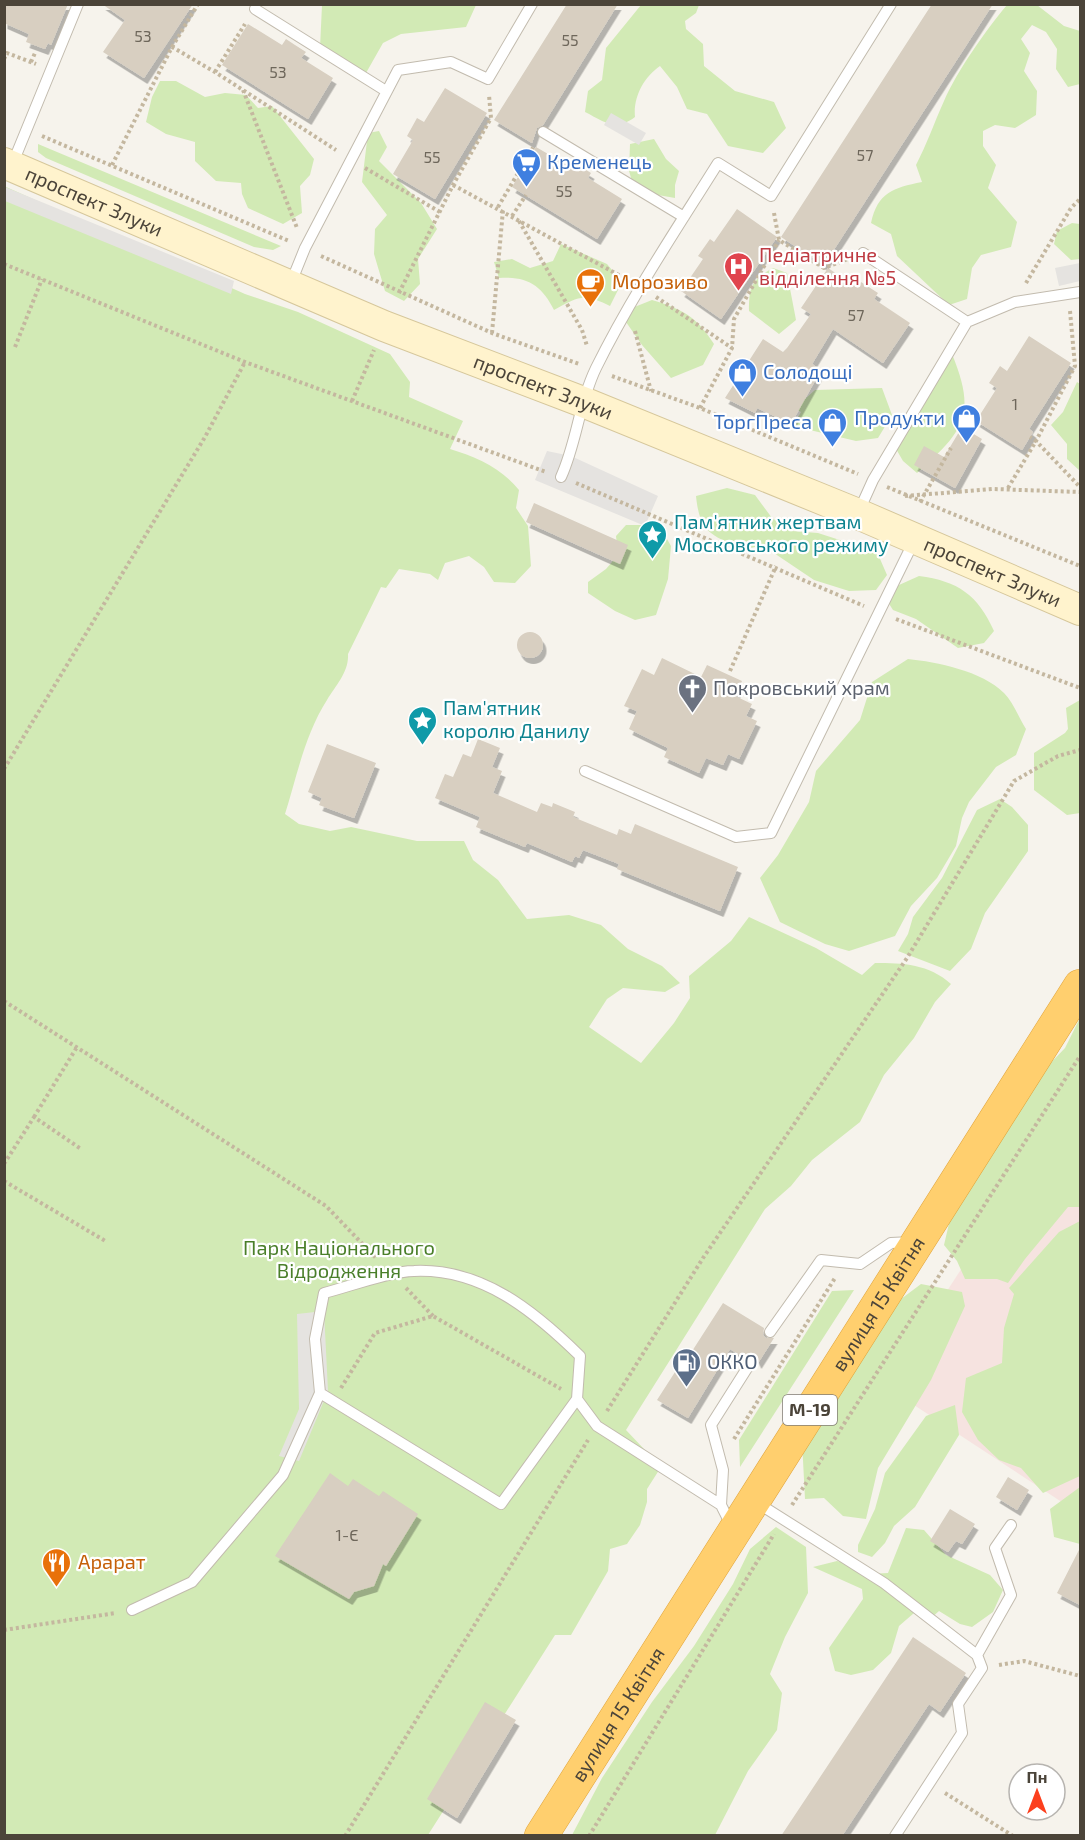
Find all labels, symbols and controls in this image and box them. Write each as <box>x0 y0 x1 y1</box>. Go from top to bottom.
house number: 53 <box>134 26 152 45</box>
house number: 55 <box>561 30 579 49</box>
house number: 53 <box>269 62 287 81</box>
house number: 57 <box>857 145 873 164</box>
supermarket icon: Кременець <box>510 146 542 188</box>
house number: 55 <box>423 147 441 166</box>
place label: Кременець <box>547 149 652 173</box>
street label: проспект Злуки <box>22 161 167 241</box>
house number: 55 <box>555 181 573 200</box>
place label: Педіатричне відділення №5 <box>759 242 896 289</box>
hospital icon: Педіатричне відділення №5 <box>722 250 754 292</box>
cafe icon: Морозиво <box>575 266 607 308</box>
place label: Морозиво <box>612 269 708 293</box>
house number: 57 <box>848 305 864 324</box>
street label: проспект Злуки <box>471 348 617 424</box>
shop icon: Солодощі <box>726 356 758 398</box>
place label: Солодощі <box>763 359 853 383</box>
house number: 1 <box>1012 394 1018 413</box>
shop icon: Продукти <box>950 402 982 444</box>
place label: Продукти <box>854 405 945 430</box>
shop icon: ТоргПреса <box>817 406 849 448</box>
place label: ТоргПреса <box>714 409 812 433</box>
place label: Пам'ятник жертвам Московського режиму <box>674 509 889 557</box>
place icon: Пам'ятник жертвам Московського режиму <box>637 518 669 560</box>
street label: проспект Злуки <box>921 531 1065 611</box>
church icon: Покровський храм <box>676 672 708 714</box>
place label: Покровський храм <box>713 675 890 699</box>
place label: Пам'ятник королю Данилу <box>443 695 590 743</box>
place icon: Пам'ятник королю Данилу <box>406 704 438 746</box>
street label: вулиця 15 Квітня <box>826 1232 929 1375</box>
park label: Парк Національного Відродження <box>243 1235 435 1282</box>
fuel station icon: ОККО <box>670 1346 702 1388</box>
place label: ОККО <box>707 1349 758 1373</box>
road number: М-19 <box>783 1395 837 1425</box>
house number: 1-Є <box>336 1525 358 1544</box>
restaurant icon: Арарат <box>41 1546 73 1588</box>
place label: Арарат <box>78 1549 146 1573</box>
street label: вулиця 15 Квітня <box>566 1642 669 1786</box>
north arrow <box>1007 1762 1067 1822</box>
text: Пн <box>1027 1767 1047 1786</box>

